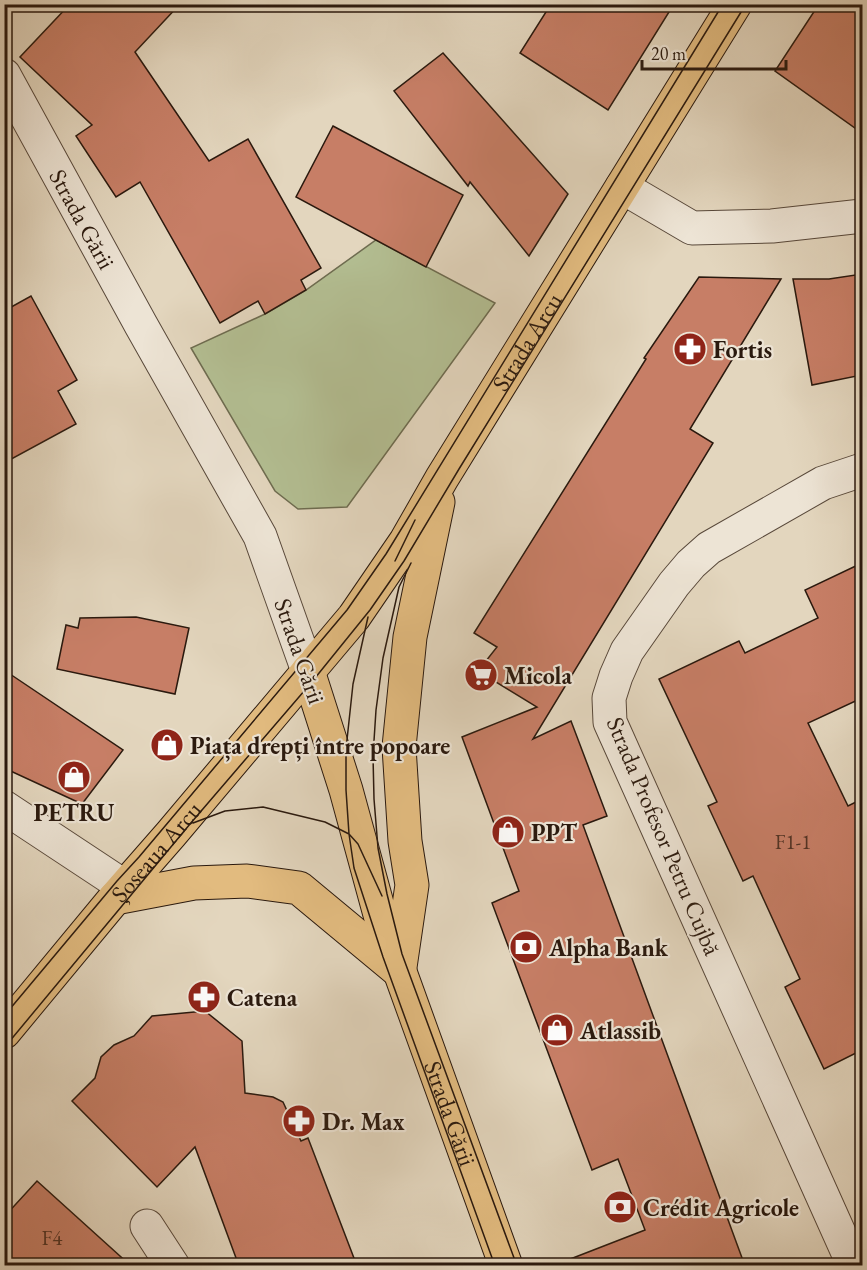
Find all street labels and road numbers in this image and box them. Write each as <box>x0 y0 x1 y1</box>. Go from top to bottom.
street label: Strada Gării <box>43 163 123 274</box>
street label: Strada Arcu <box>484 286 569 396</box>
street label: Strada Gării <box>267 594 333 708</box>
street label: Strada Profesor Petru Cujbă <box>600 712 728 960</box>
street label: Șoseaua Arcu <box>103 794 208 908</box>
street label: Strada Gării <box>418 1056 484 1170</box>

